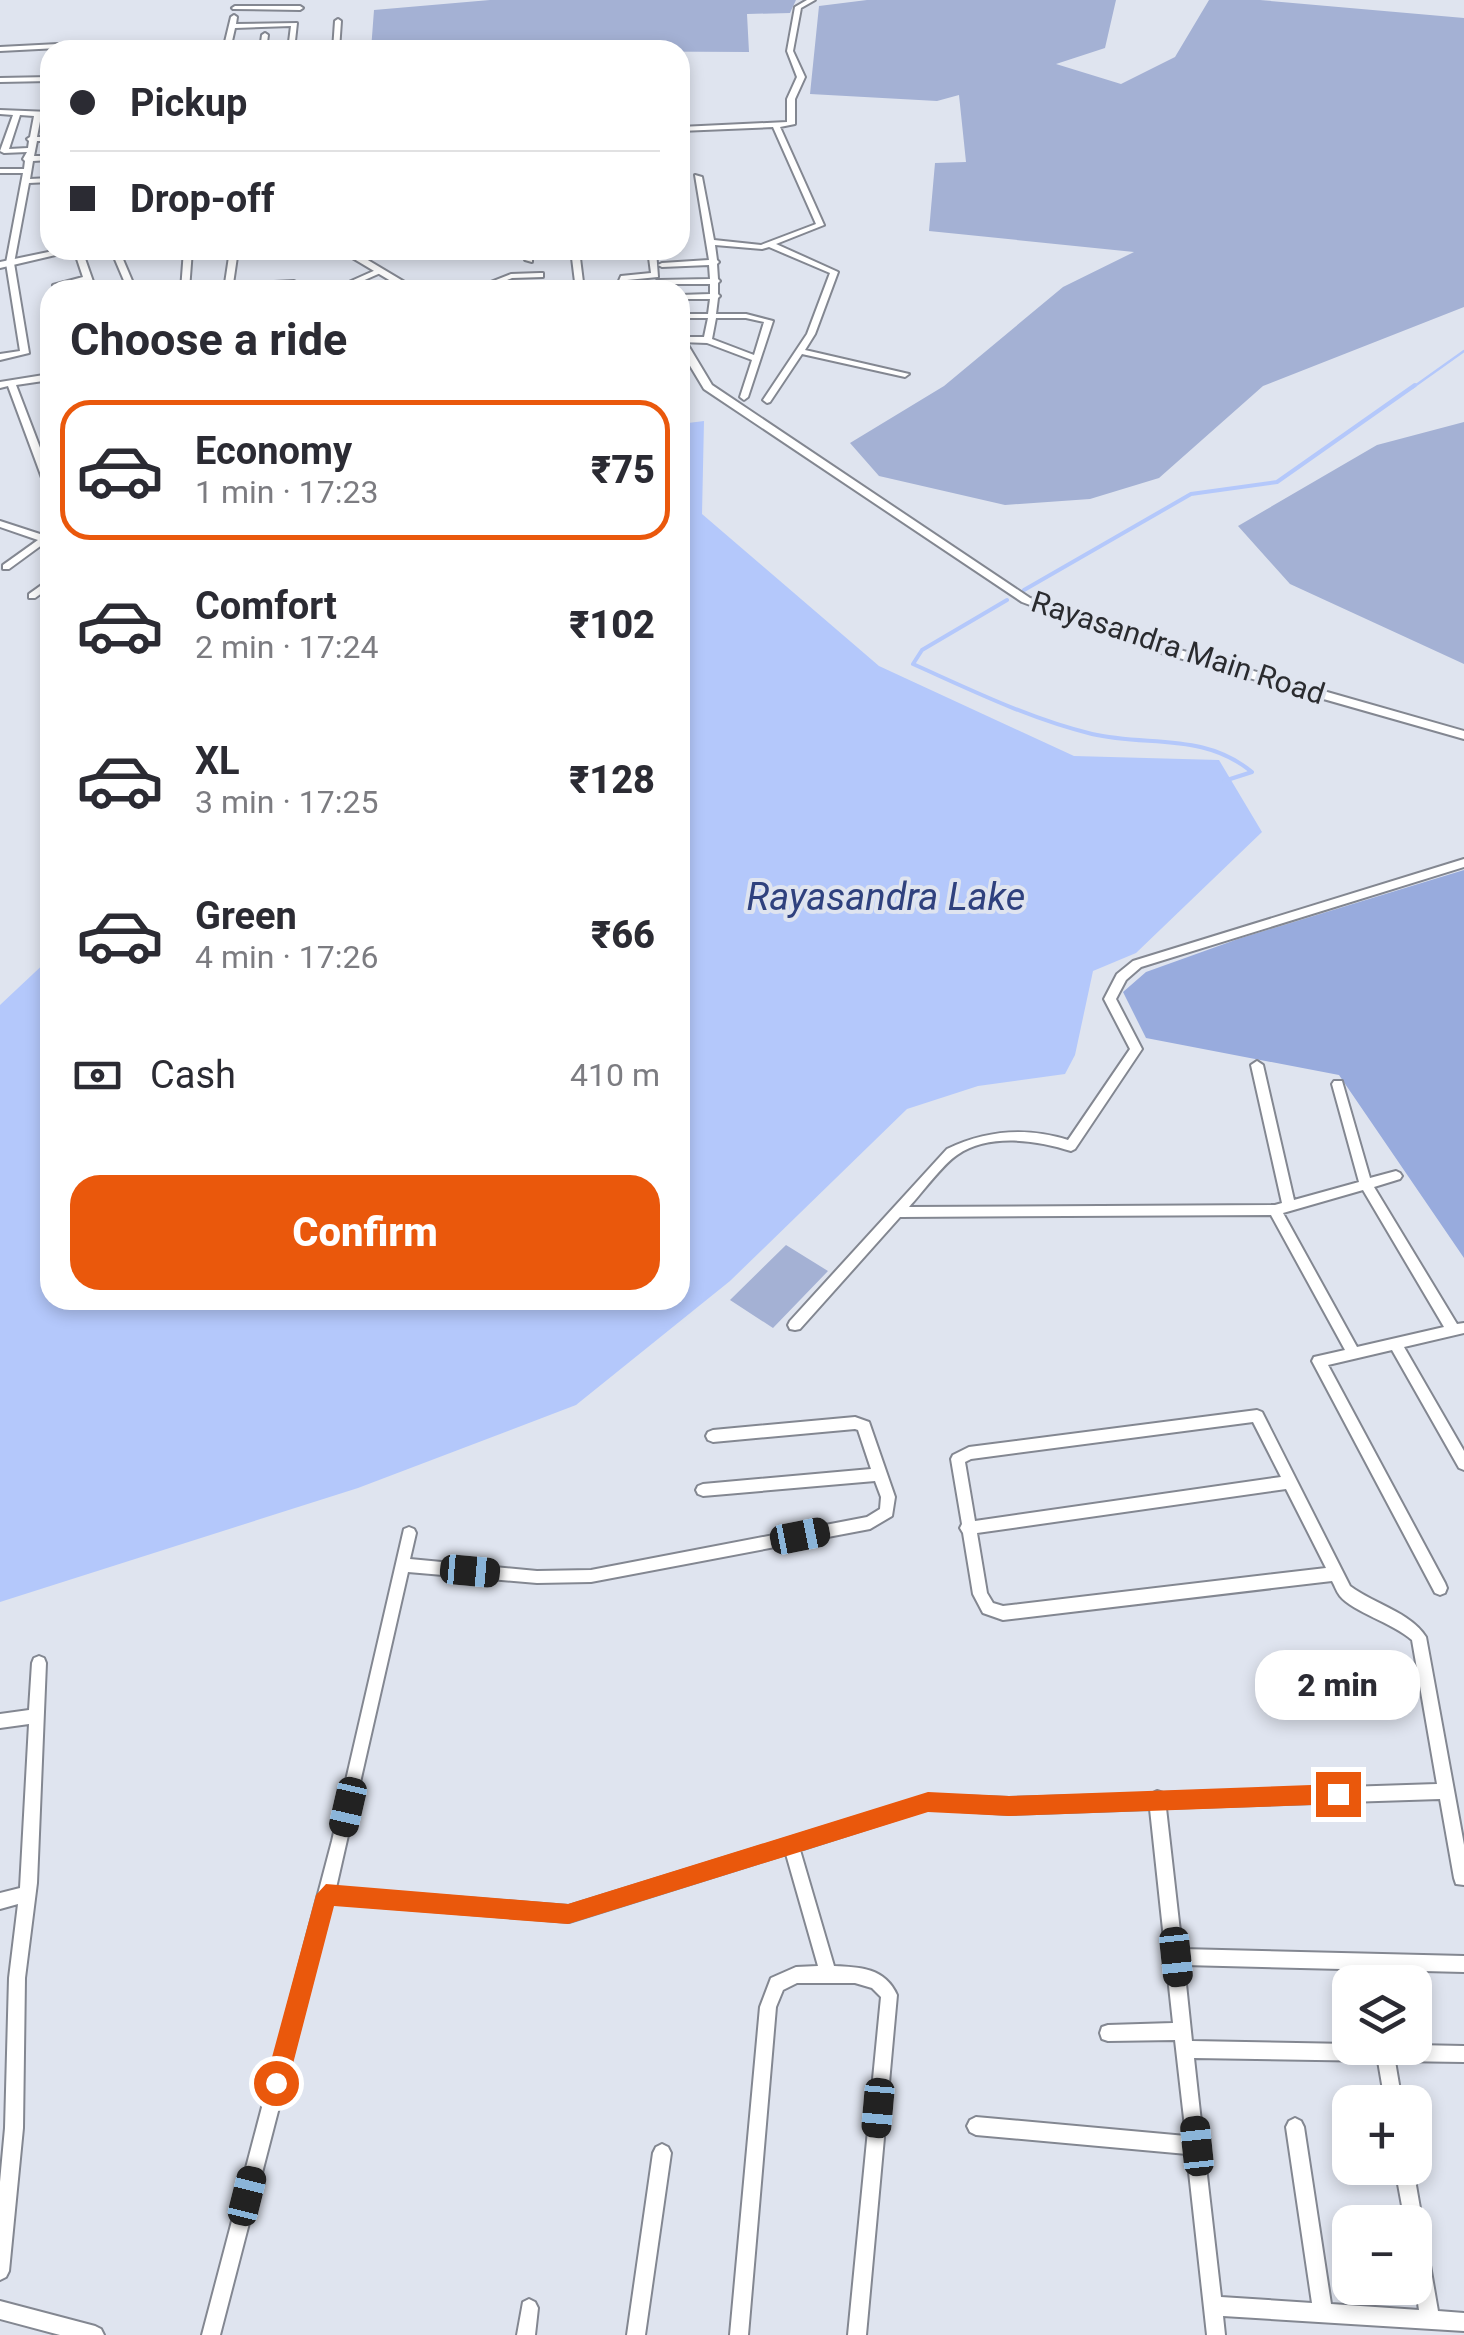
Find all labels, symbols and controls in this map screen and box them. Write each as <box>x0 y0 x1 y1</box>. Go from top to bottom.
text: Pickup <box>130 81 247 125</box>
text: Drop-off <box>130 177 275 221</box>
text: Choose a ride <box>70 313 347 366</box>
icon: car <box>75 425 165 515</box>
text: Economy <box>195 429 352 473</box>
text: ₹75 <box>591 448 655 492</box>
text: 1 min · 17:23 <box>195 473 378 511</box>
icon: car <box>75 580 165 670</box>
text: Comfort <box>195 584 337 628</box>
street label: Rayasandra Main Road <box>1027 584 1329 711</box>
text: ₹102 <box>569 603 655 647</box>
text: 2 min · 17:24 <box>195 628 378 666</box>
icon: car <box>75 735 165 825</box>
text: XL <box>195 739 240 783</box>
text: ₹128 <box>569 758 655 802</box>
text: 3 min · 17:25 <box>195 783 378 821</box>
water label: Rayasandra Lake <box>747 875 1025 919</box>
icon: car <box>75 890 165 980</box>
text: Green <box>195 894 297 938</box>
text: ₹66 <box>591 913 655 957</box>
text: 4 min · 17:26 <box>195 938 378 976</box>
icon: cash <box>70 1048 125 1103</box>
text: Cash <box>150 1053 236 1097</box>
text: 410 m <box>570 1056 660 1094</box>
button: Confirm <box>70 1175 660 1290</box>
car <box>768 1516 832 1556</box>
car <box>439 1553 501 1589</box>
callout: 2 min <box>1256 1649 1420 1719</box>
text: 2 min <box>1297 1666 1378 1704</box>
route end <box>1316 1772 1361 1817</box>
car <box>327 1774 369 1840</box>
car <box>1158 1926 1194 1988</box>
map controls <box>1332 1965 1432 2305</box>
button: layers <box>1332 1965 1432 2065</box>
route start <box>254 2061 299 2106</box>
car <box>860 2077 896 2139</box>
button: + <box>1332 2085 1432 2185</box>
car <box>1179 2115 1215 2177</box>
car <box>225 2163 269 2229</box>
button: − <box>1332 2205 1432 2305</box>

